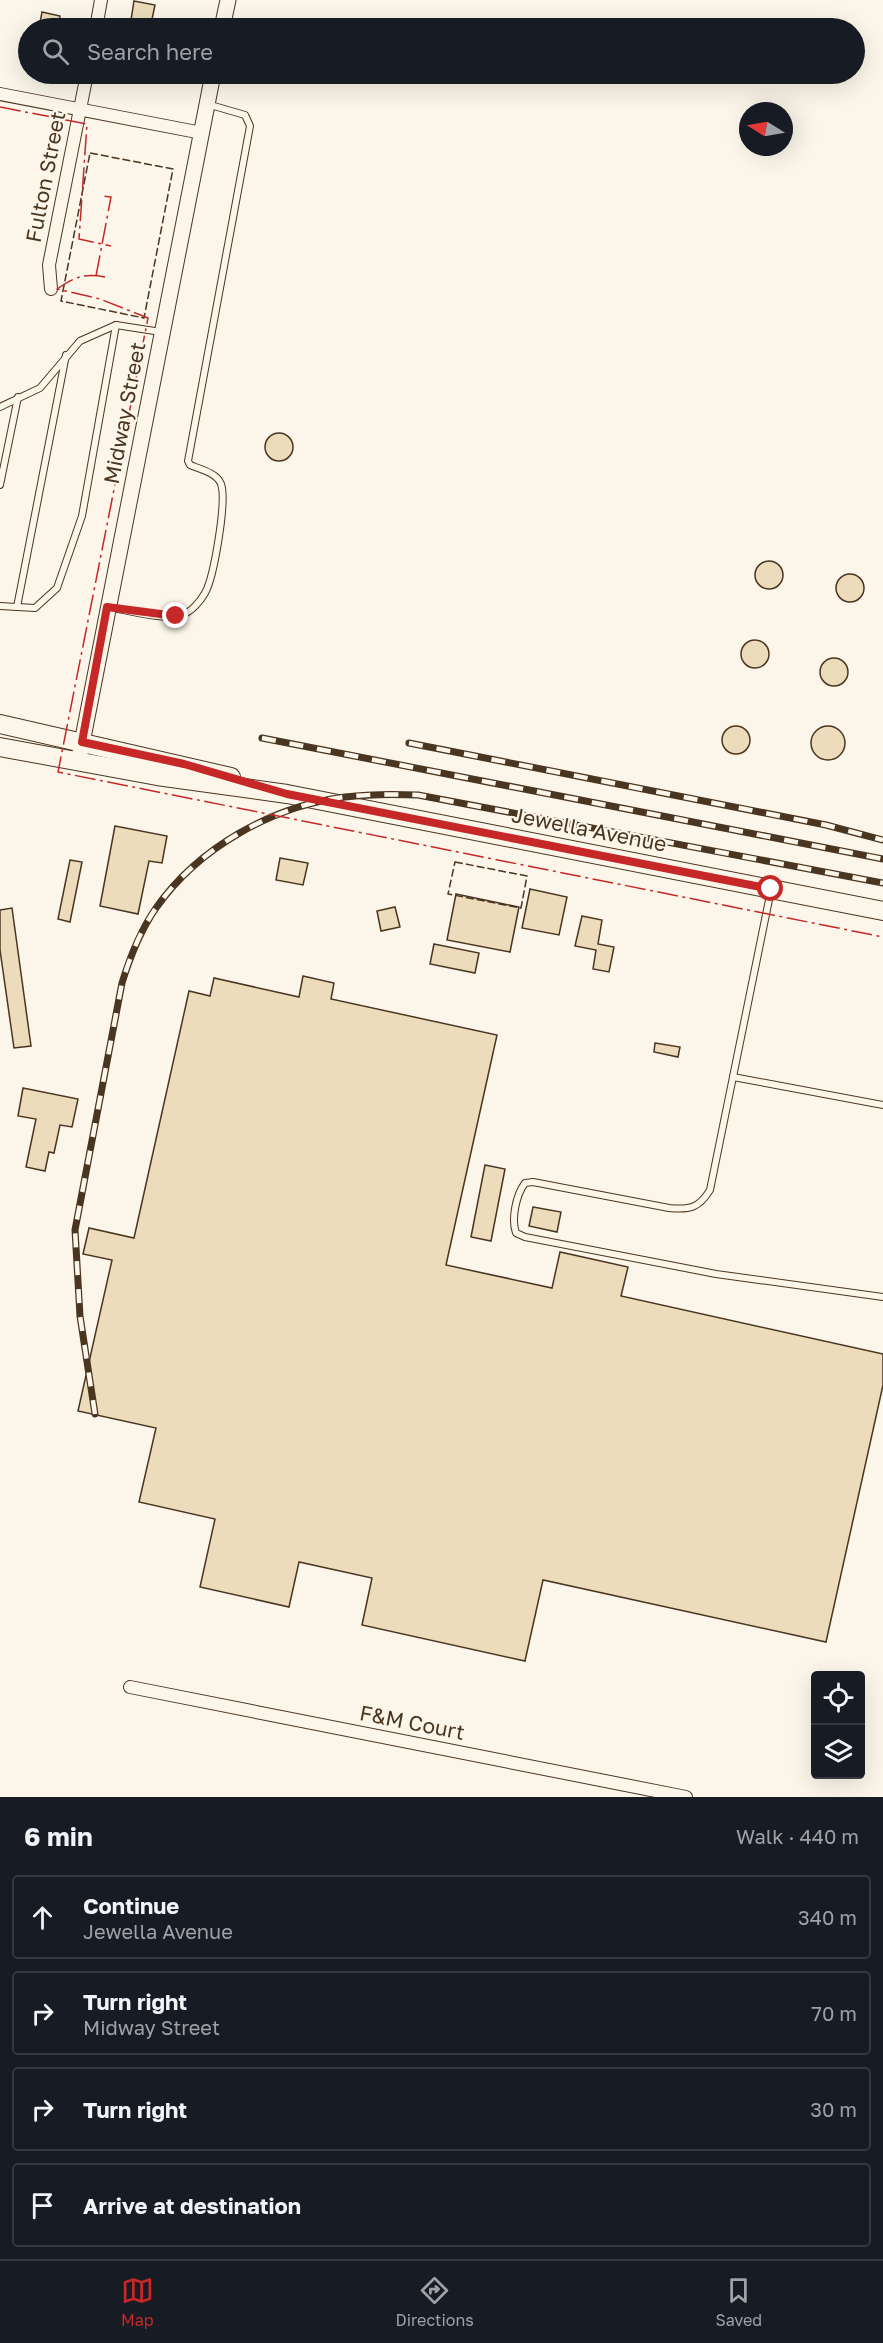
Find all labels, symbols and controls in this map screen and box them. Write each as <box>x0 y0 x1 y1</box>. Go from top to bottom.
search box <box>18 18 865 84</box>
icon: search <box>39 35 72 68</box>
text: Search here <box>87 38 213 65</box>
north arrow <box>739 102 793 156</box>
street label: Fulton Street <box>20 109 70 244</box>
street label: Midway Street <box>98 340 150 486</box>
route end <box>162 602 188 628</box>
street label: Jewella Avenue <box>510 801 669 857</box>
route start <box>757 875 783 901</box>
map controls <box>811 1671 865 1779</box>
button: locate <box>811 1671 865 1725</box>
street label: F&M Court <box>357 1699 467 1745</box>
button: layers <box>811 1725 865 1779</box>
text: 6 min <box>24 1821 93 1852</box>
text: Walk · 440 m <box>736 1824 859 1848</box>
text: Continue <box>83 1892 179 1919</box>
icon: ahead <box>26 1901 59 1934</box>
text: 340 m <box>798 1905 857 1929</box>
text: Jewella Avenue <box>83 1919 233 1943</box>
text: Turn right <box>83 1988 187 2015</box>
icon: right <box>26 1997 59 2030</box>
text: 70 m <box>811 2001 857 2025</box>
text: Midway Street <box>83 2015 220 2039</box>
icon: right <box>26 2093 59 2126</box>
text: Turn right <box>83 2096 187 2123</box>
text: 30 m <box>810 2097 857 2121</box>
icon: arrive <box>26 2189 59 2222</box>
text: Arrive at destination <box>83 2192 301 2219</box>
tab: Map <box>121 2274 154 2330</box>
tab: Directions <box>396 2274 474 2330</box>
tab: Saved <box>715 2274 762 2330</box>

